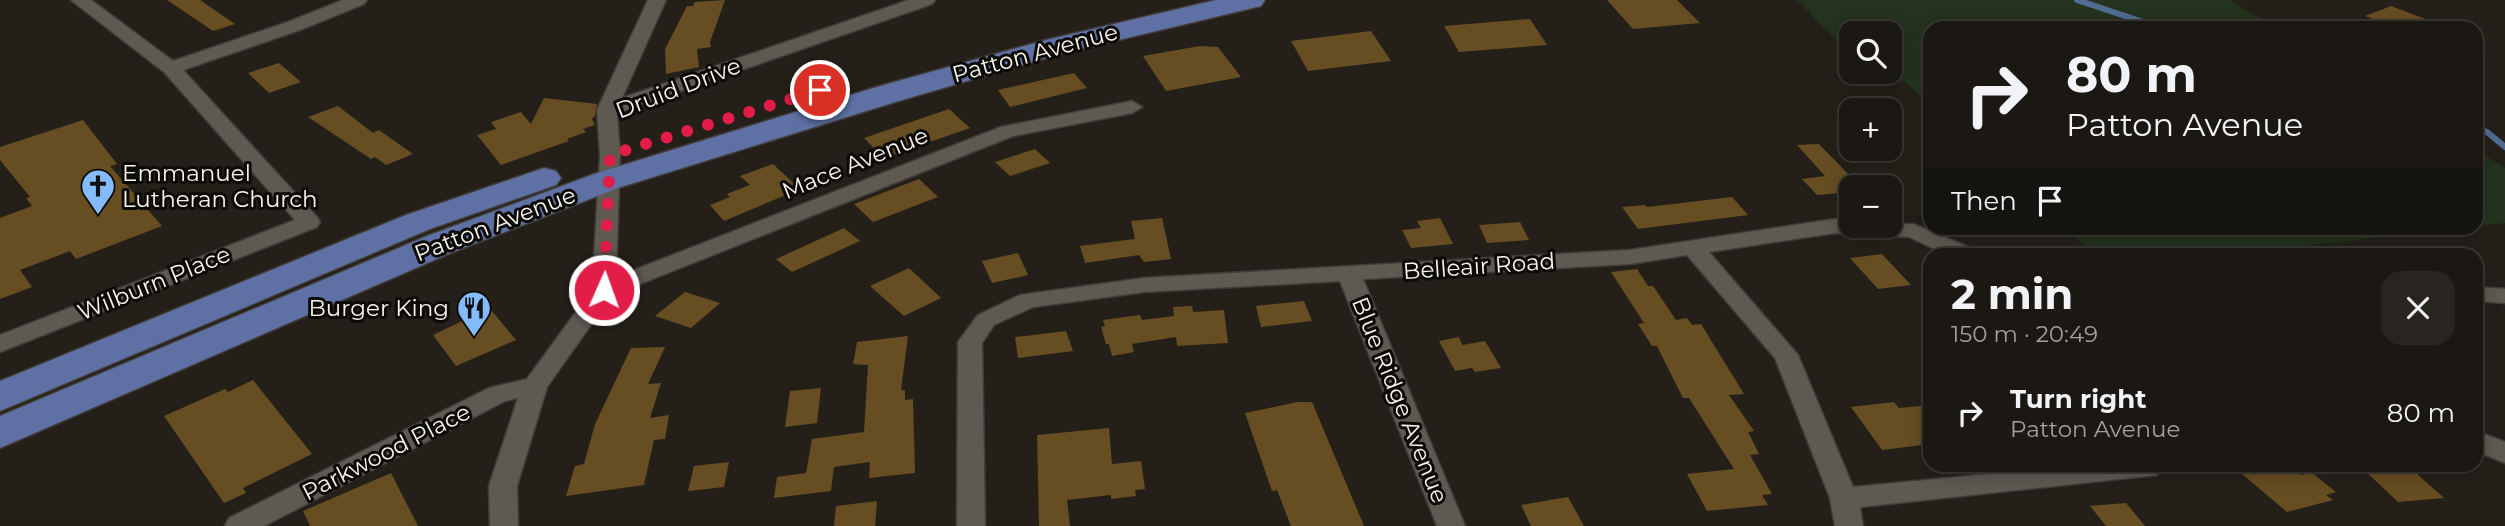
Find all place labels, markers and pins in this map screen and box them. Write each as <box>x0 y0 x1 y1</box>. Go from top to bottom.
pin <box>790 60 850 120</box>
place label: Emmanuel Lutheran Church <box>122 159 318 213</box>
church icon: Emmanuel Lutheran Church <box>79 167 117 216</box>
restaurant icon: Burger King <box>455 289 493 338</box>
place label: Burger King <box>309 294 449 322</box>

